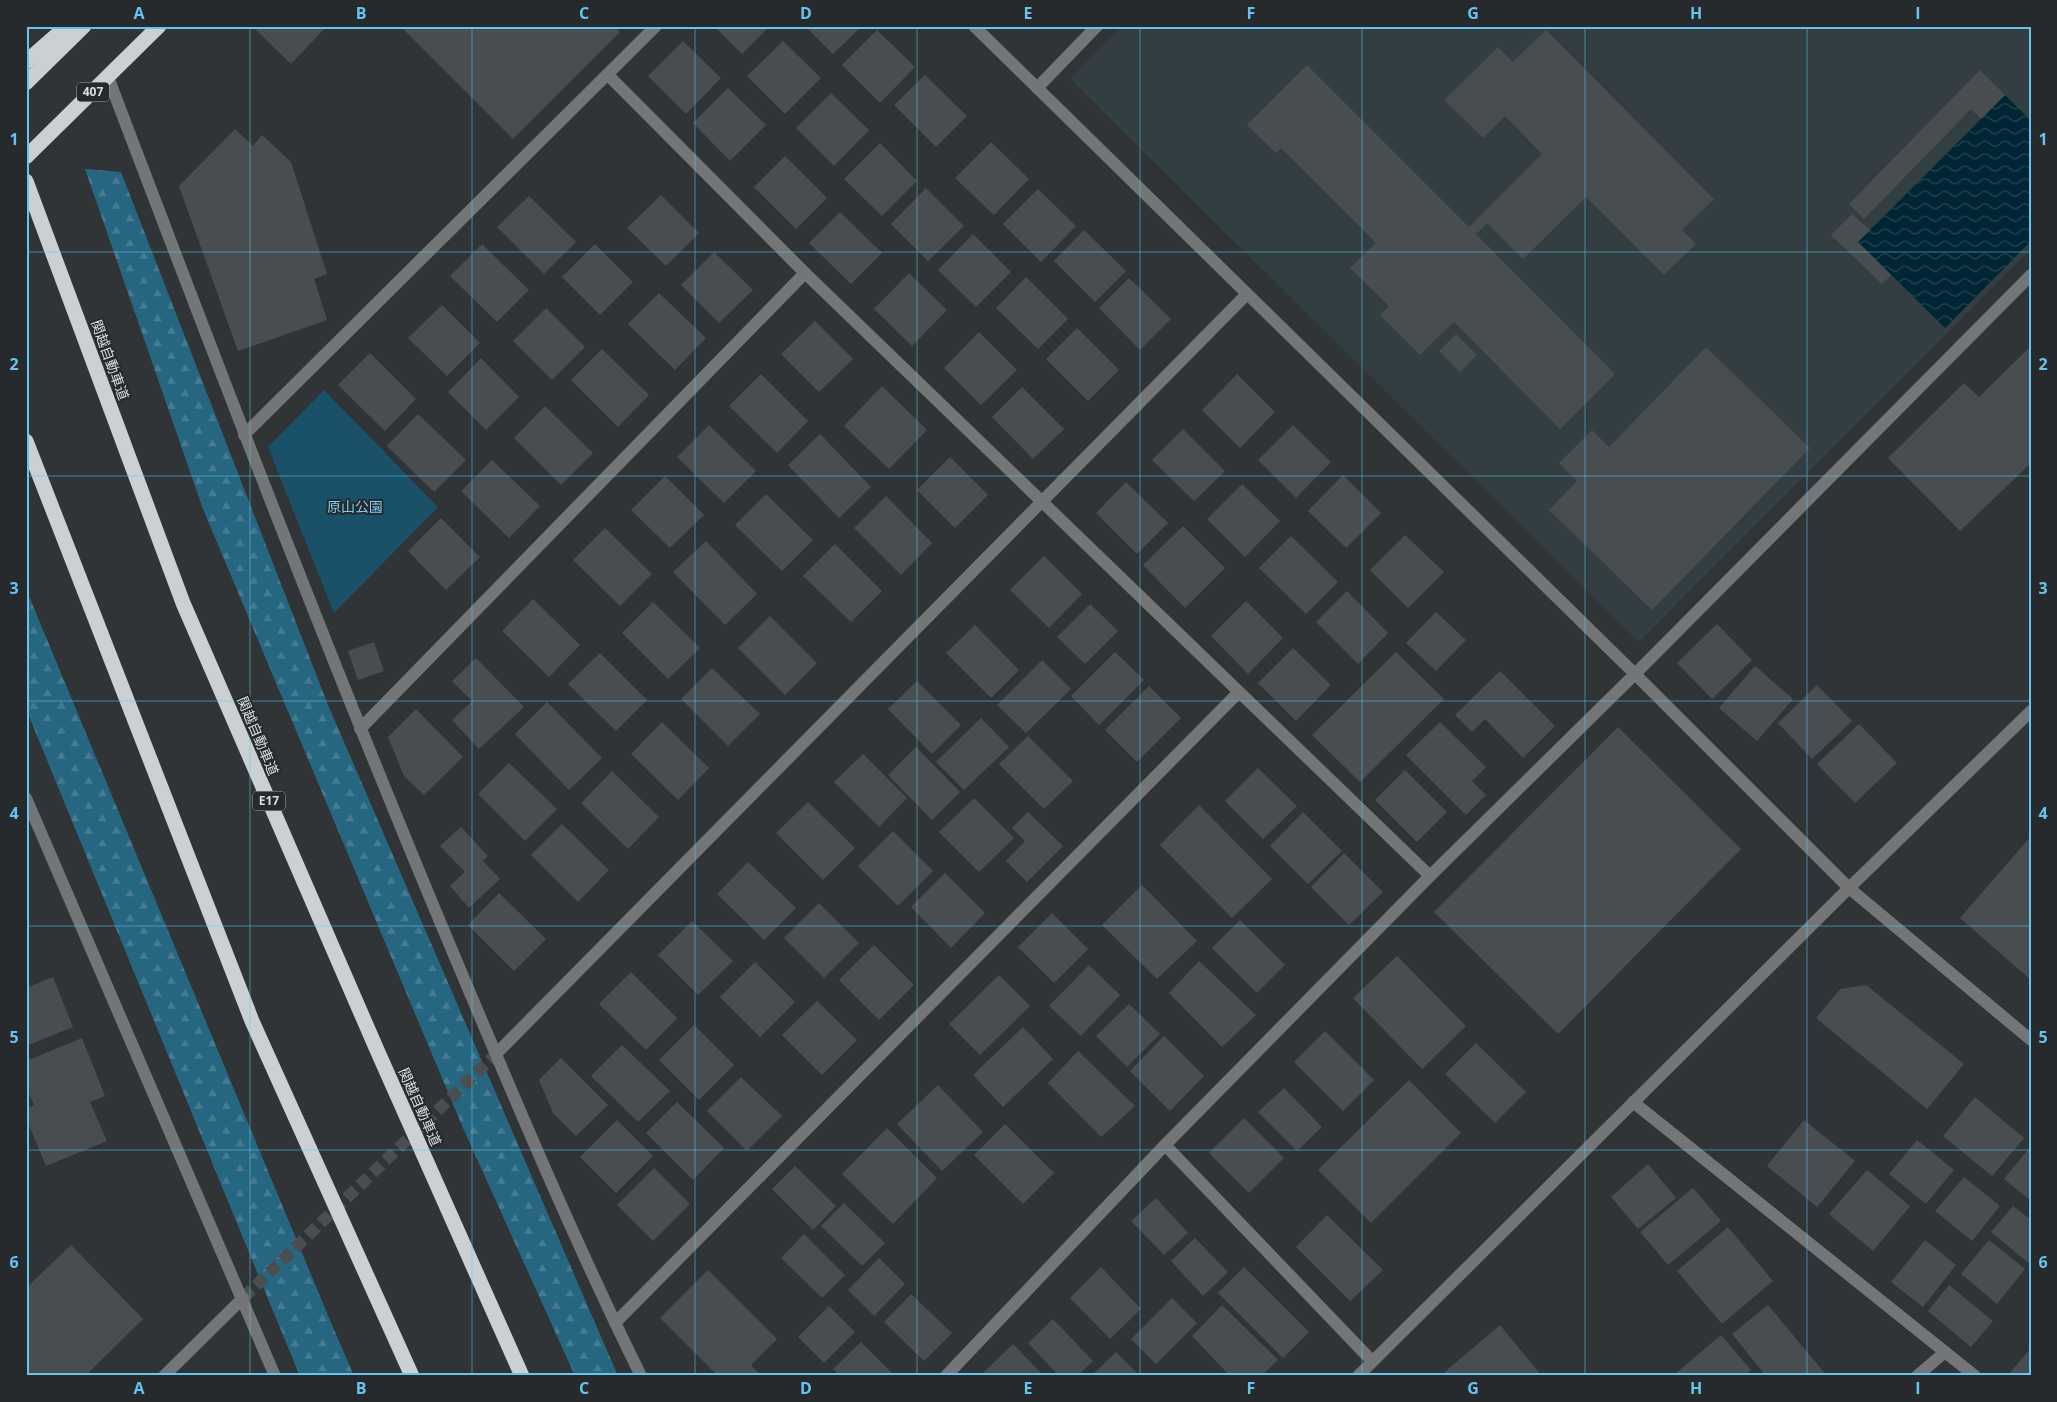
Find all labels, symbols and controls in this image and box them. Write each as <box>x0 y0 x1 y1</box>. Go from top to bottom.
text: A <box>133 2 145 24</box>
text: B <box>356 2 366 24</box>
text: C <box>579 2 589 24</box>
text: D <box>800 2 812 24</box>
text: E <box>1024 2 1033 24</box>
text: F <box>1247 2 1255 24</box>
text: G <box>1467 2 1479 24</box>
text: H <box>1690 2 1702 24</box>
text: I <box>1915 2 1921 24</box>
road number: 407 <box>77 82 109 101</box>
text: 1 <box>9 128 19 150</box>
text: 1 <box>2038 128 2048 150</box>
street label: 関越自動車道 <box>87 317 134 403</box>
text: 2 <box>9 353 19 375</box>
text: 2 <box>2038 353 2048 375</box>
park label: 原山公園 <box>327 497 383 516</box>
text: 3 <box>9 577 19 599</box>
text: 3 <box>2038 577 2048 599</box>
street label: 関越自動車道 <box>233 693 284 778</box>
road number: E17 <box>253 791 285 810</box>
text: 4 <box>9 802 19 824</box>
text: 4 <box>2038 802 2048 824</box>
text: 5 <box>9 1026 19 1048</box>
text: 5 <box>2038 1026 2048 1048</box>
street label: 関越自動車道 <box>395 1065 446 1149</box>
text: 6 <box>9 1251 19 1273</box>
text: 6 <box>2038 1251 2048 1273</box>
text: A <box>133 1377 145 1399</box>
text: B <box>356 1377 366 1399</box>
text: C <box>579 1377 589 1399</box>
text: D <box>800 1377 812 1399</box>
text: E <box>1024 1377 1033 1399</box>
text: F <box>1247 1377 1255 1399</box>
text: G <box>1467 1377 1479 1399</box>
text: H <box>1690 1377 1702 1399</box>
text: I <box>1915 1377 1921 1399</box>

